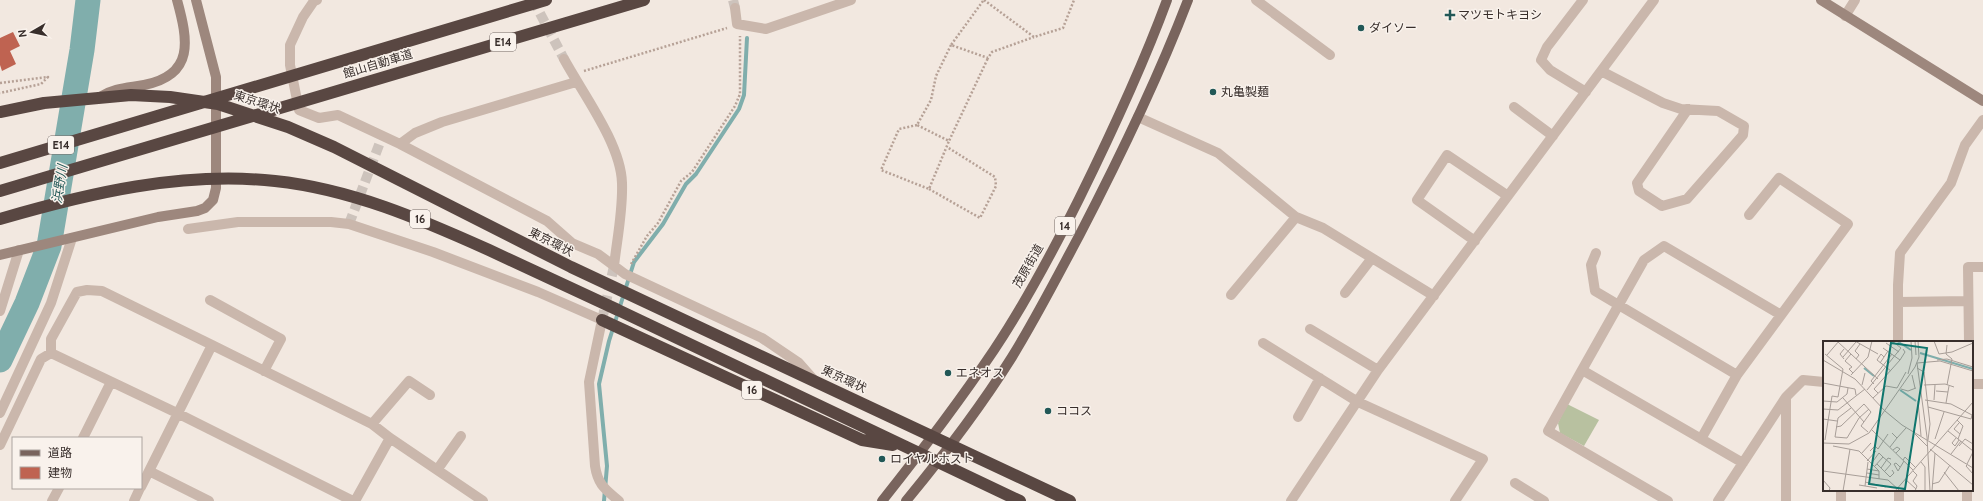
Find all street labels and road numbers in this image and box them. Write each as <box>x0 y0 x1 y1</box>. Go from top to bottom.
road number: E14 <box>490 33 516 51</box>
street label: 館山自動車道 <box>341 46 414 81</box>
street label: 東京環状 <box>232 87 282 116</box>
road number: E14 <box>48 136 74 154</box>
road number: 16 <box>410 210 430 228</box>
road number: 14 <box>1055 217 1075 235</box>
street label: 東京環状 <box>526 224 576 259</box>
street label: 茂原街道 <box>1009 241 1046 290</box>
street label: 東京環状 <box>819 362 869 395</box>
road number: 16 <box>742 381 762 399</box>

